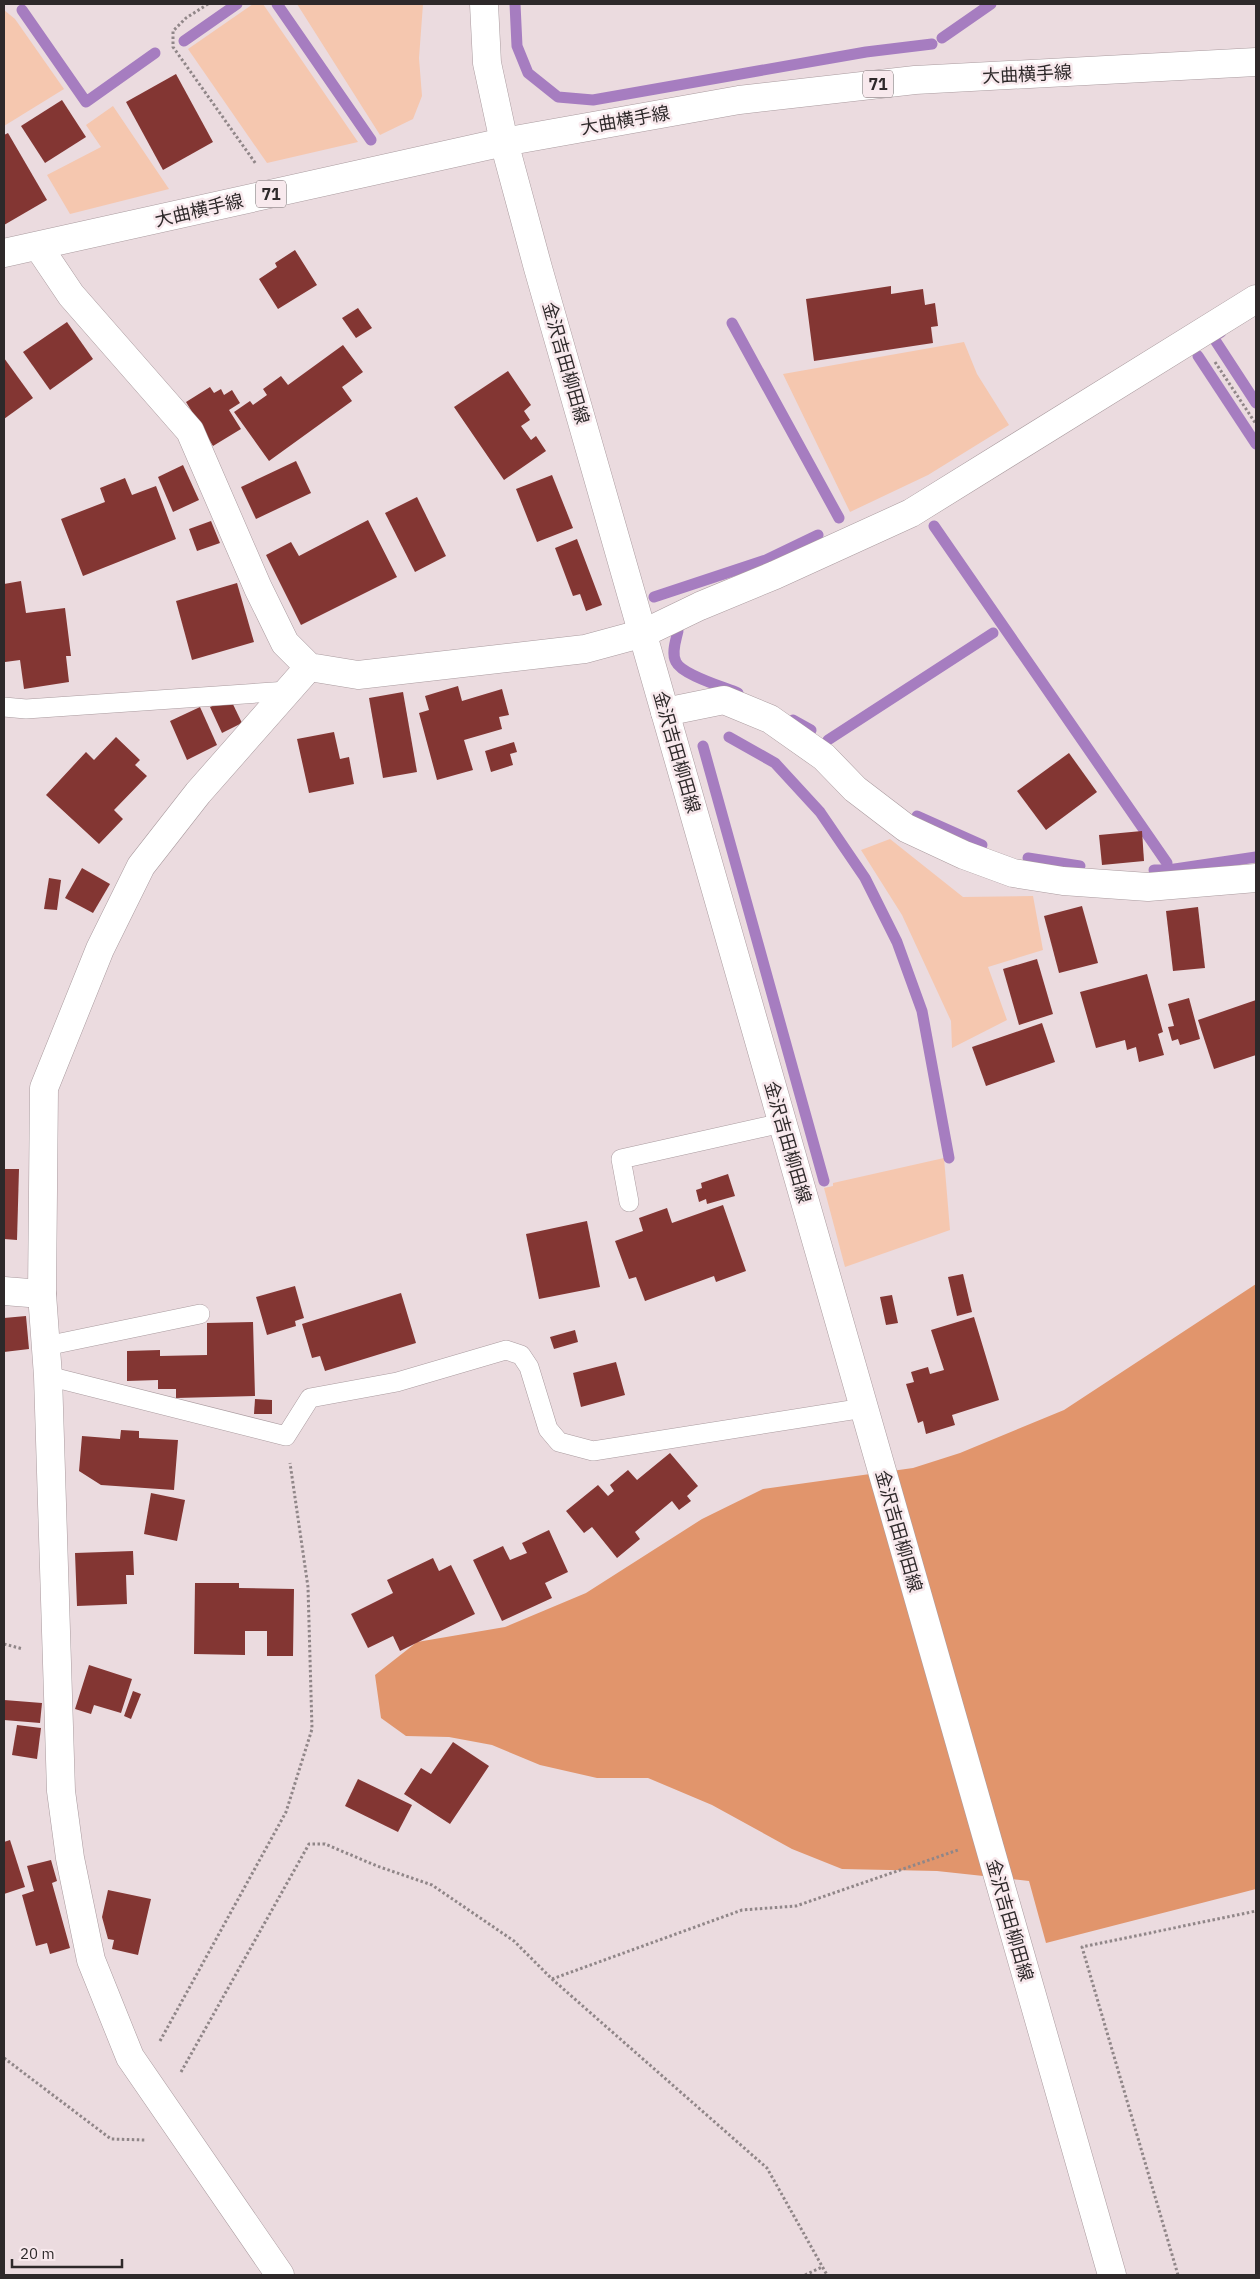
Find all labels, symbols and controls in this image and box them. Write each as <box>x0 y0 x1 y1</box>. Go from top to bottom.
street label: 大曲横手線 <box>981 60 1073 88</box>
road number: 71 <box>863 70 893 98</box>
street label: 大曲横手線 <box>579 101 671 139</box>
road number: 71 <box>256 180 286 208</box>
street label: 大曲横手線 <box>153 189 245 231</box>
street label: 金沢吉田柳田線 <box>538 299 594 427</box>
street label: 金沢吉田柳田線 <box>649 688 705 816</box>
street label: 金沢吉田柳田線 <box>760 1078 816 1206</box>
street label: 金沢吉田柳田線 <box>871 1467 927 1595</box>
street label: 金沢吉田柳田線 <box>982 1856 1038 1984</box>
scale bar <box>12 2236 122 2268</box>
text: 20 m <box>20 2244 55 2263</box>

